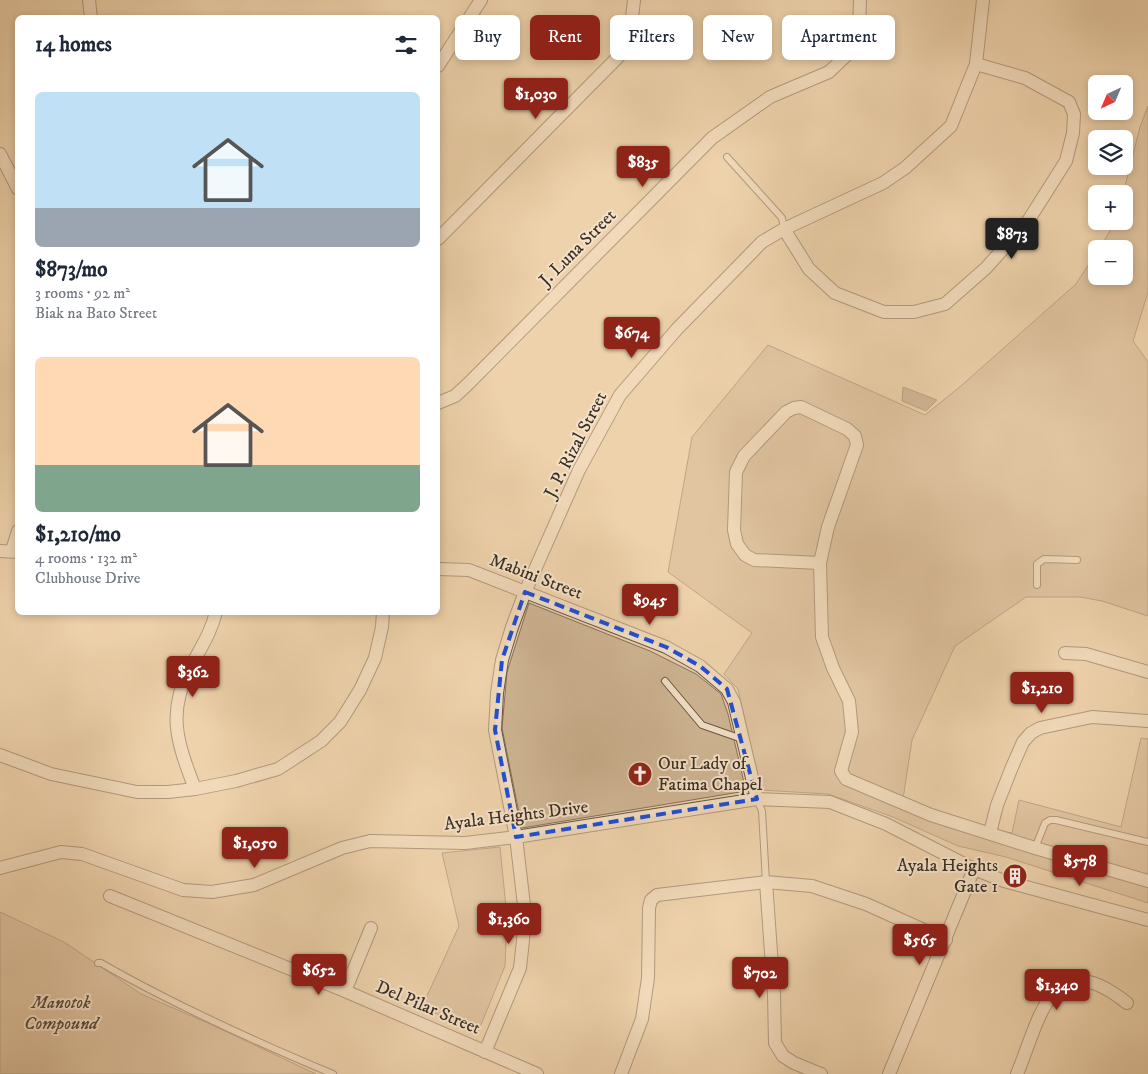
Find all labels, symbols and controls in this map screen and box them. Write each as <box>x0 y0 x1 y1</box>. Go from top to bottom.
chip: Buy <box>455 15 520 60</box>
chip: Rent <box>530 15 600 60</box>
chip: Filters <box>610 15 693 60</box>
chip: New <box>703 15 772 60</box>
chip: Apartment <box>782 15 895 60</box>
icon: filters <box>392 31 420 59</box>
text: 14 homes <box>35 32 112 58</box>
north arrow <box>1088 75 1132 120</box>
map controls <box>1088 75 1133 285</box>
pin: $1,030 <box>495 78 577 120</box>
text: $1,030 <box>515 84 557 104</box>
icon: home <box>183 125 273 215</box>
button: layers <box>1088 130 1133 175</box>
pin: $835 <box>613 146 673 188</box>
text: $835 <box>628 152 658 172</box>
button: + <box>1088 185 1133 230</box>
street label: J. Luna Street <box>533 205 621 293</box>
pin: $873 <box>982 218 1042 260</box>
text: $873 <box>996 224 1028 244</box>
button: − <box>1088 240 1133 285</box>
text: $873/mo <box>35 257 108 283</box>
text: 3 rooms · 92 m² <box>35 283 130 303</box>
text: Biak na Bato Street <box>35 303 157 323</box>
pin: $674 <box>602 316 662 359</box>
text: $674 <box>615 323 649 343</box>
street label: J. P. Rizal Street <box>539 388 612 504</box>
icon: home <box>183 390 273 480</box>
text: $1,210/mo <box>35 522 121 548</box>
text: 4 rooms · 132 m² <box>35 548 137 568</box>
street label: Mabini Street <box>486 549 586 605</box>
text: Clubhouse Drive <box>35 568 140 588</box>
pin: $945 <box>620 584 680 626</box>
text: $945 <box>633 590 667 610</box>
pin: $362 <box>163 656 223 698</box>
text: $362 <box>178 662 208 682</box>
pin: $1,210 <box>1001 672 1083 714</box>
text: $1,210 <box>1021 678 1063 698</box>
place label: Our Lady of Fatima Chapel <box>658 753 763 796</box>
church icon: Our Lady of Fatima Chapel <box>627 761 653 787</box>
street label: Ayala Heights Drive <box>443 796 589 836</box>
pin: $1,050 <box>214 826 296 869</box>
text: $1,050 <box>233 833 277 853</box>
pin: $578 <box>1050 844 1110 887</box>
text: $578 <box>1063 851 1097 871</box>
place label: Ayala Heights Gate 1 <box>897 855 998 898</box>
building icon: Ayala Heights Gate 1 <box>1002 863 1028 889</box>
pin: $1,360 <box>468 902 550 945</box>
text: $1,360 <box>488 909 530 929</box>
pin: $565 <box>890 924 950 966</box>
text: $565 <box>904 930 936 950</box>
pin: $652 <box>289 954 349 996</box>
pin: $702 <box>730 956 790 999</box>
text: $652 <box>303 960 335 980</box>
text: $702 <box>743 963 777 983</box>
pin: $1,340 <box>1016 968 1098 1011</box>
text: $1,340 <box>1036 975 1078 995</box>
street label: Del Pilar Street <box>372 976 484 1040</box>
park label: Manotok Compound <box>24 992 100 1035</box>

